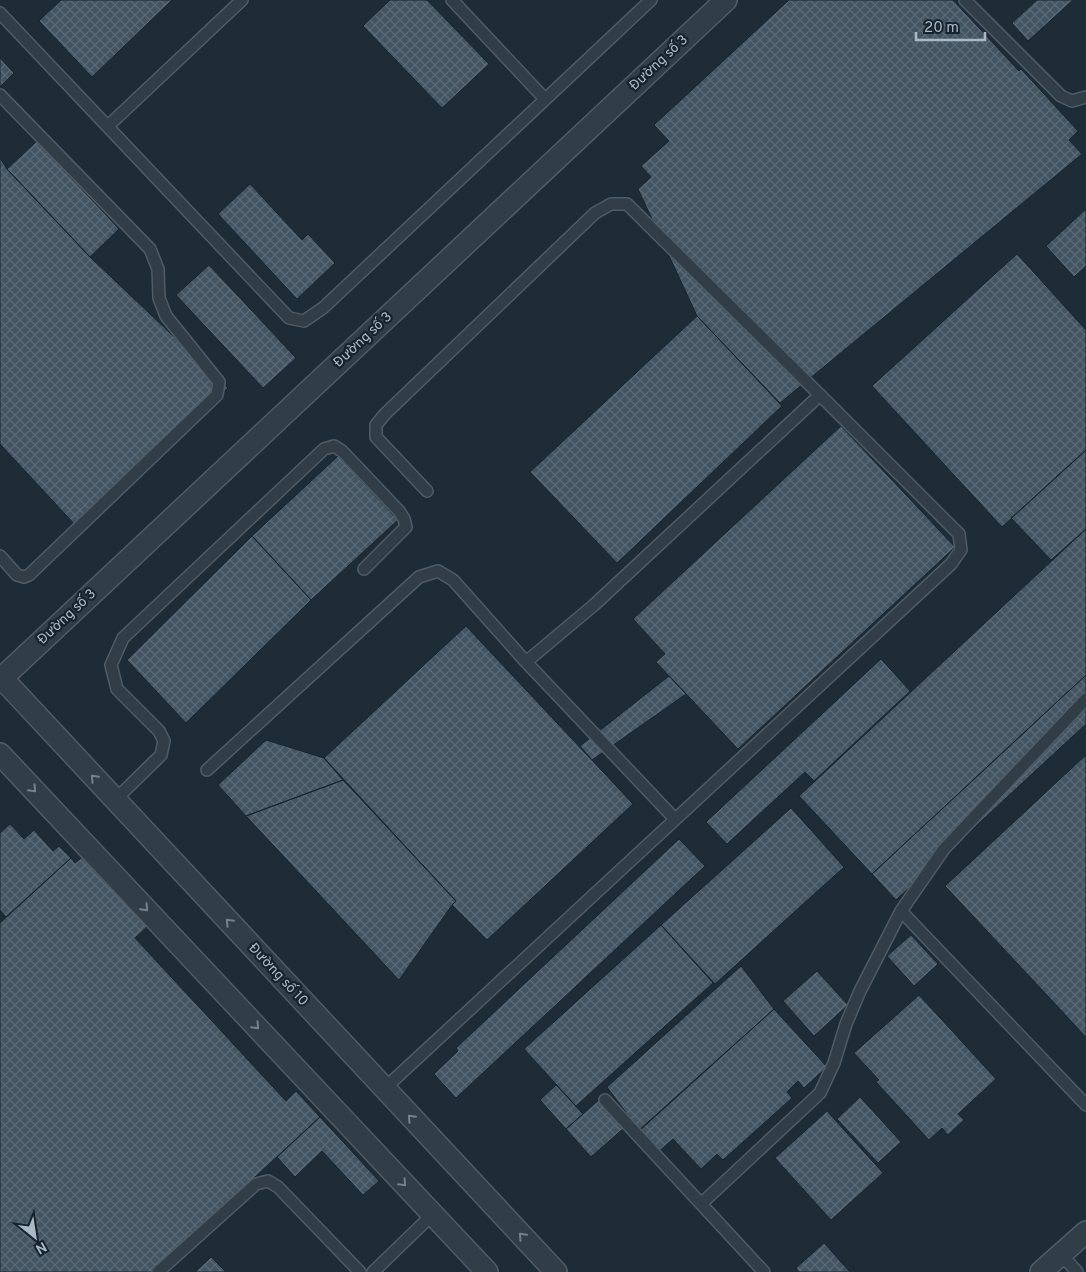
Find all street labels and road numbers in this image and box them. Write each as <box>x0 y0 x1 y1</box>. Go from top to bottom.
street label: Đường số 3 <box>626 32 692 94</box>
street label: Đường số 3 <box>330 309 396 371</box>
street label: Đường số 3 <box>34 586 100 648</box>
street label: Đường số 10 <box>245 940 311 1010</box>

